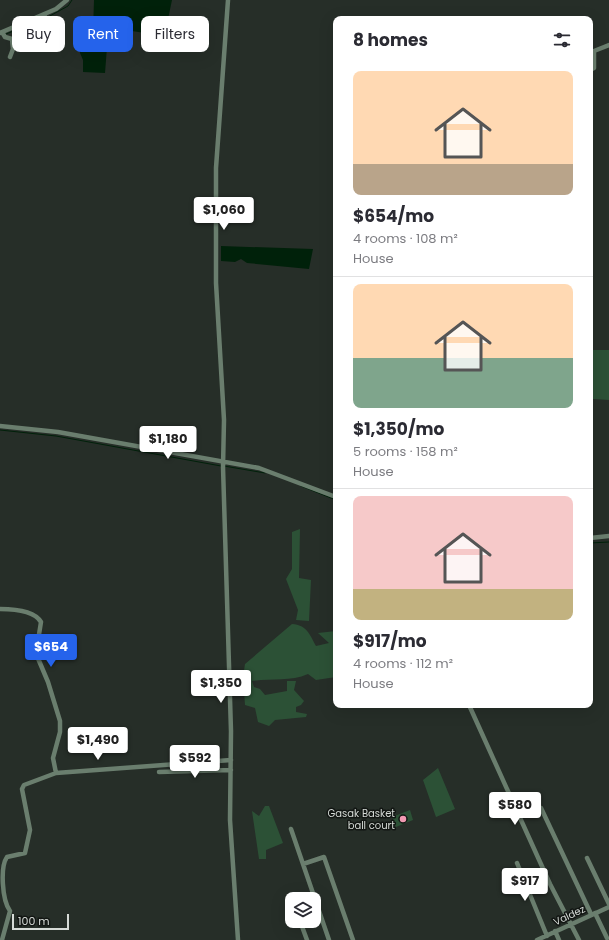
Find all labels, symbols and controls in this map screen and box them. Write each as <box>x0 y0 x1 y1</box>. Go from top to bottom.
chip: Buy <box>12 16 65 52</box>
chip: Rent <box>73 16 133 52</box>
chip: Filters <box>141 16 209 52</box>
text: 8 homes <box>353 28 428 52</box>
icon: filters <box>551 29 573 51</box>
icon: home <box>427 97 499 169</box>
pin: $1,060 <box>191 197 257 231</box>
text: $1,060 <box>203 200 245 219</box>
text: $654/mo <box>353 204 434 228</box>
text: 4 rooms · 108 m² <box>353 229 458 248</box>
text: House <box>353 249 393 268</box>
icon: home <box>427 310 499 382</box>
text: $1,350/mo <box>353 417 444 441</box>
pin: $1,180 <box>135 426 201 460</box>
text: $1,180 <box>149 429 187 448</box>
text: 5 rooms · 158 m² <box>353 442 458 461</box>
text: House <box>353 462 393 481</box>
icon: home <box>427 522 499 594</box>
text: $917/mo <box>353 629 427 653</box>
pin: $654 <box>27 634 75 668</box>
text: $654 <box>34 637 68 656</box>
text: 4 rooms · 112 m² <box>353 654 453 673</box>
pin: $1,350 <box>188 670 254 704</box>
text: $1,350 <box>200 673 242 692</box>
text: House <box>353 674 393 693</box>
pin: $1,490 <box>65 727 131 761</box>
text: $1,490 <box>77 730 119 749</box>
pin: $592 <box>171 745 219 779</box>
text: $592 <box>179 748 211 767</box>
pin: $580 <box>491 792 539 826</box>
text: $580 <box>498 795 532 814</box>
place label: Gasak Basket ball court <box>328 806 395 833</box>
marker: Gasak Basket ball court <box>398 814 408 824</box>
pin: $917 <box>501 868 549 902</box>
text: $917 <box>511 871 539 890</box>
map controls <box>285 892 321 928</box>
button: layers <box>285 892 321 928</box>
street label: Valdez <box>551 901 588 929</box>
scale bar <box>12 912 69 931</box>
text: 100 m <box>18 913 50 929</box>

